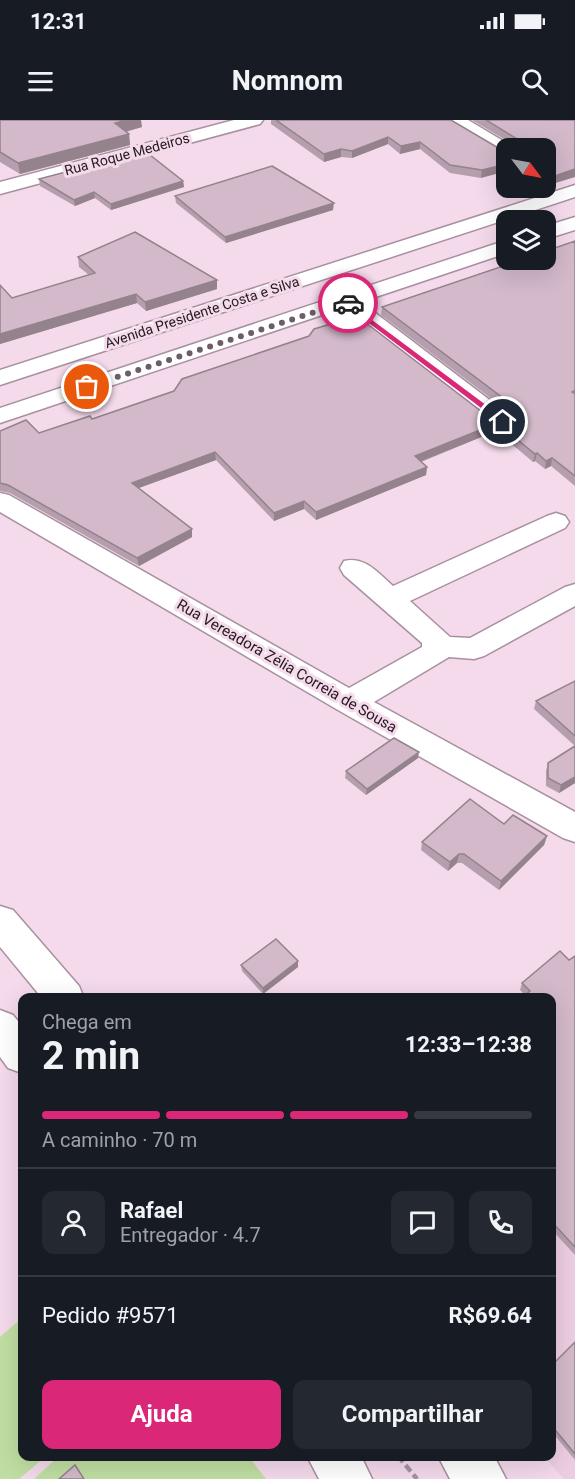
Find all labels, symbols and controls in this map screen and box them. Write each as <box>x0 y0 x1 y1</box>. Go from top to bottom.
text: 12:31 <box>30 9 87 34</box>
icon: menu <box>24 65 57 98</box>
text: Nomnom <box>232 65 343 97</box>
icon: search <box>518 65 551 98</box>
street label: Rua Roque Medeiros <box>63 130 191 178</box>
north arrow <box>496 138 556 198</box>
map controls <box>496 138 556 270</box>
button: layers <box>496 210 556 270</box>
street label: Avenida Presidente Costa e Silva <box>103 273 301 351</box>
courier <box>318 273 378 333</box>
icon: car <box>332 287 365 320</box>
pin <box>61 361 112 412</box>
icon: bag <box>70 370 103 403</box>
pin <box>477 396 528 447</box>
icon: home <box>486 405 519 438</box>
street label: Rua Vereadora Zélia Correia de Sousa <box>174 595 400 737</box>
text: Chega em <box>42 1010 132 1034</box>
text: 12:33–12:38 <box>405 1032 532 1057</box>
text: 2 min <box>42 1033 140 1079</box>
text: A caminho · 70 m <box>42 1128 197 1152</box>
button: person <box>42 1191 105 1254</box>
button: chat <box>391 1191 454 1254</box>
button: phone <box>469 1191 532 1254</box>
text: Rafael <box>120 1198 183 1223</box>
text: Entregador · 4.7 <box>120 1223 261 1247</box>
text: Pedido #9571 <box>42 1303 179 1328</box>
text: R$69.64 <box>448 1303 532 1328</box>
button: Ajuda <box>42 1380 281 1449</box>
button: Compartilhar <box>293 1380 532 1449</box>

